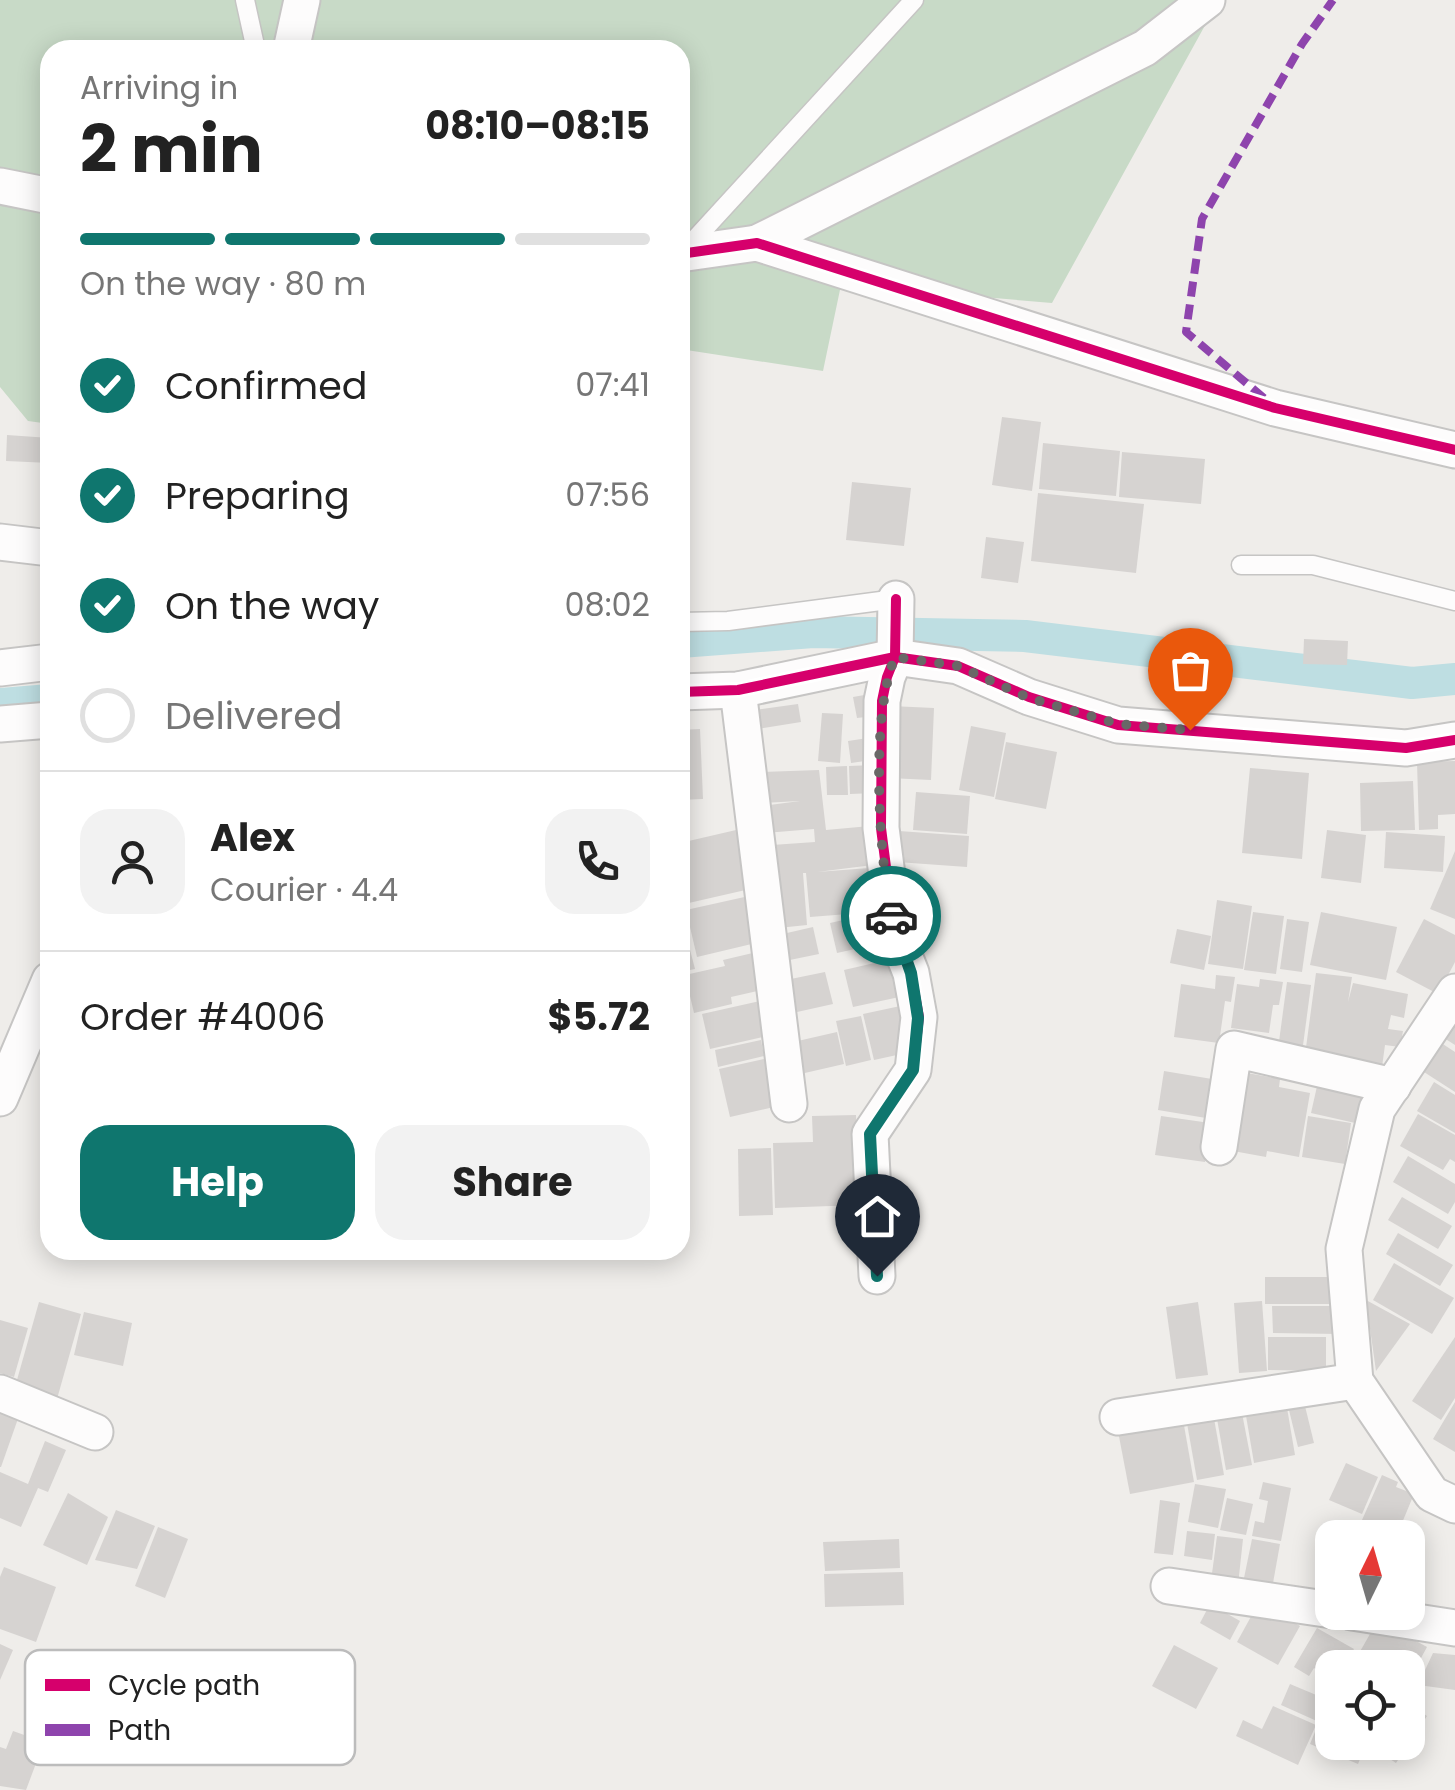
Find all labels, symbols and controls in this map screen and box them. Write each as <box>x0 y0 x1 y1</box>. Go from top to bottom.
text: Arriving in <box>80 65 238 110</box>
text: 08:10–08:15 <box>425 99 650 152</box>
text: 2 min <box>80 104 263 195</box>
text: On the way · 80 m <box>80 261 366 306</box>
icon: check <box>80 358 135 413</box>
text: Confirmed <box>165 359 367 412</box>
text: 07:41 <box>575 362 650 407</box>
icon: check <box>80 468 135 523</box>
text: Preparing <box>165 469 350 522</box>
text: 07:56 <box>565 472 650 517</box>
icon: check <box>80 578 135 633</box>
text: On the way <box>165 579 379 632</box>
text: 08:02 <box>564 582 650 627</box>
pin <box>1148 628 1233 731</box>
icon: bag <box>1163 643 1218 698</box>
text: Delivered <box>165 689 342 742</box>
button: person <box>80 809 185 914</box>
button: phone <box>545 809 650 914</box>
text: Alex <box>210 811 295 864</box>
courier <box>841 866 941 966</box>
text: Courier · 4.4 <box>210 867 398 912</box>
icon: car <box>864 889 919 944</box>
text: Order #4006 <box>80 990 325 1043</box>
text: $5.72 <box>548 990 650 1043</box>
button: Help <box>80 1125 355 1240</box>
button: Share <box>375 1125 650 1240</box>
pin <box>835 1174 920 1277</box>
icon: home <box>850 1189 905 1244</box>
north arrow <box>1315 1520 1425 1630</box>
map controls <box>1315 1520 1425 1760</box>
legend <box>25 1650 355 1765</box>
button: locate <box>1315 1650 1425 1760</box>
text: Cycle path <box>108 1666 260 1705</box>
text: Path <box>108 1711 171 1750</box>

